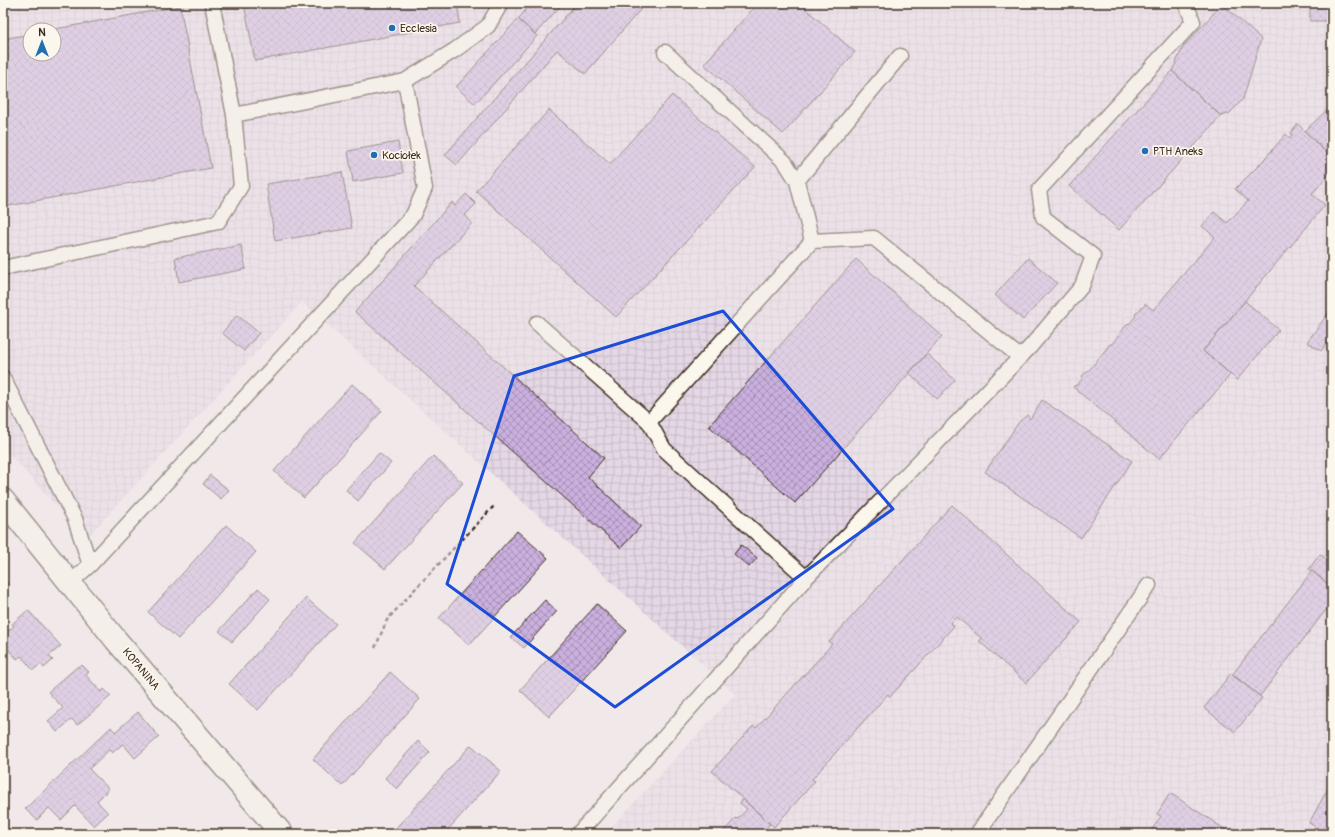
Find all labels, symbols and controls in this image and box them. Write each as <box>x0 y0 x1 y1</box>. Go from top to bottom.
north arrow <box>22 22 62 62</box>
place label: Ecclesia <box>400 22 437 35</box>
marker: Ecclesia <box>387 23 397 33</box>
text: N <box>38 26 46 39</box>
place label: PTH Aneks <box>1153 145 1203 158</box>
marker: PTH Aneks <box>1140 146 1150 156</box>
place label: Kociołek <box>382 149 421 162</box>
marker: Kociołek <box>369 150 379 160</box>
street label: KOPANINA <box>120 645 162 693</box>

